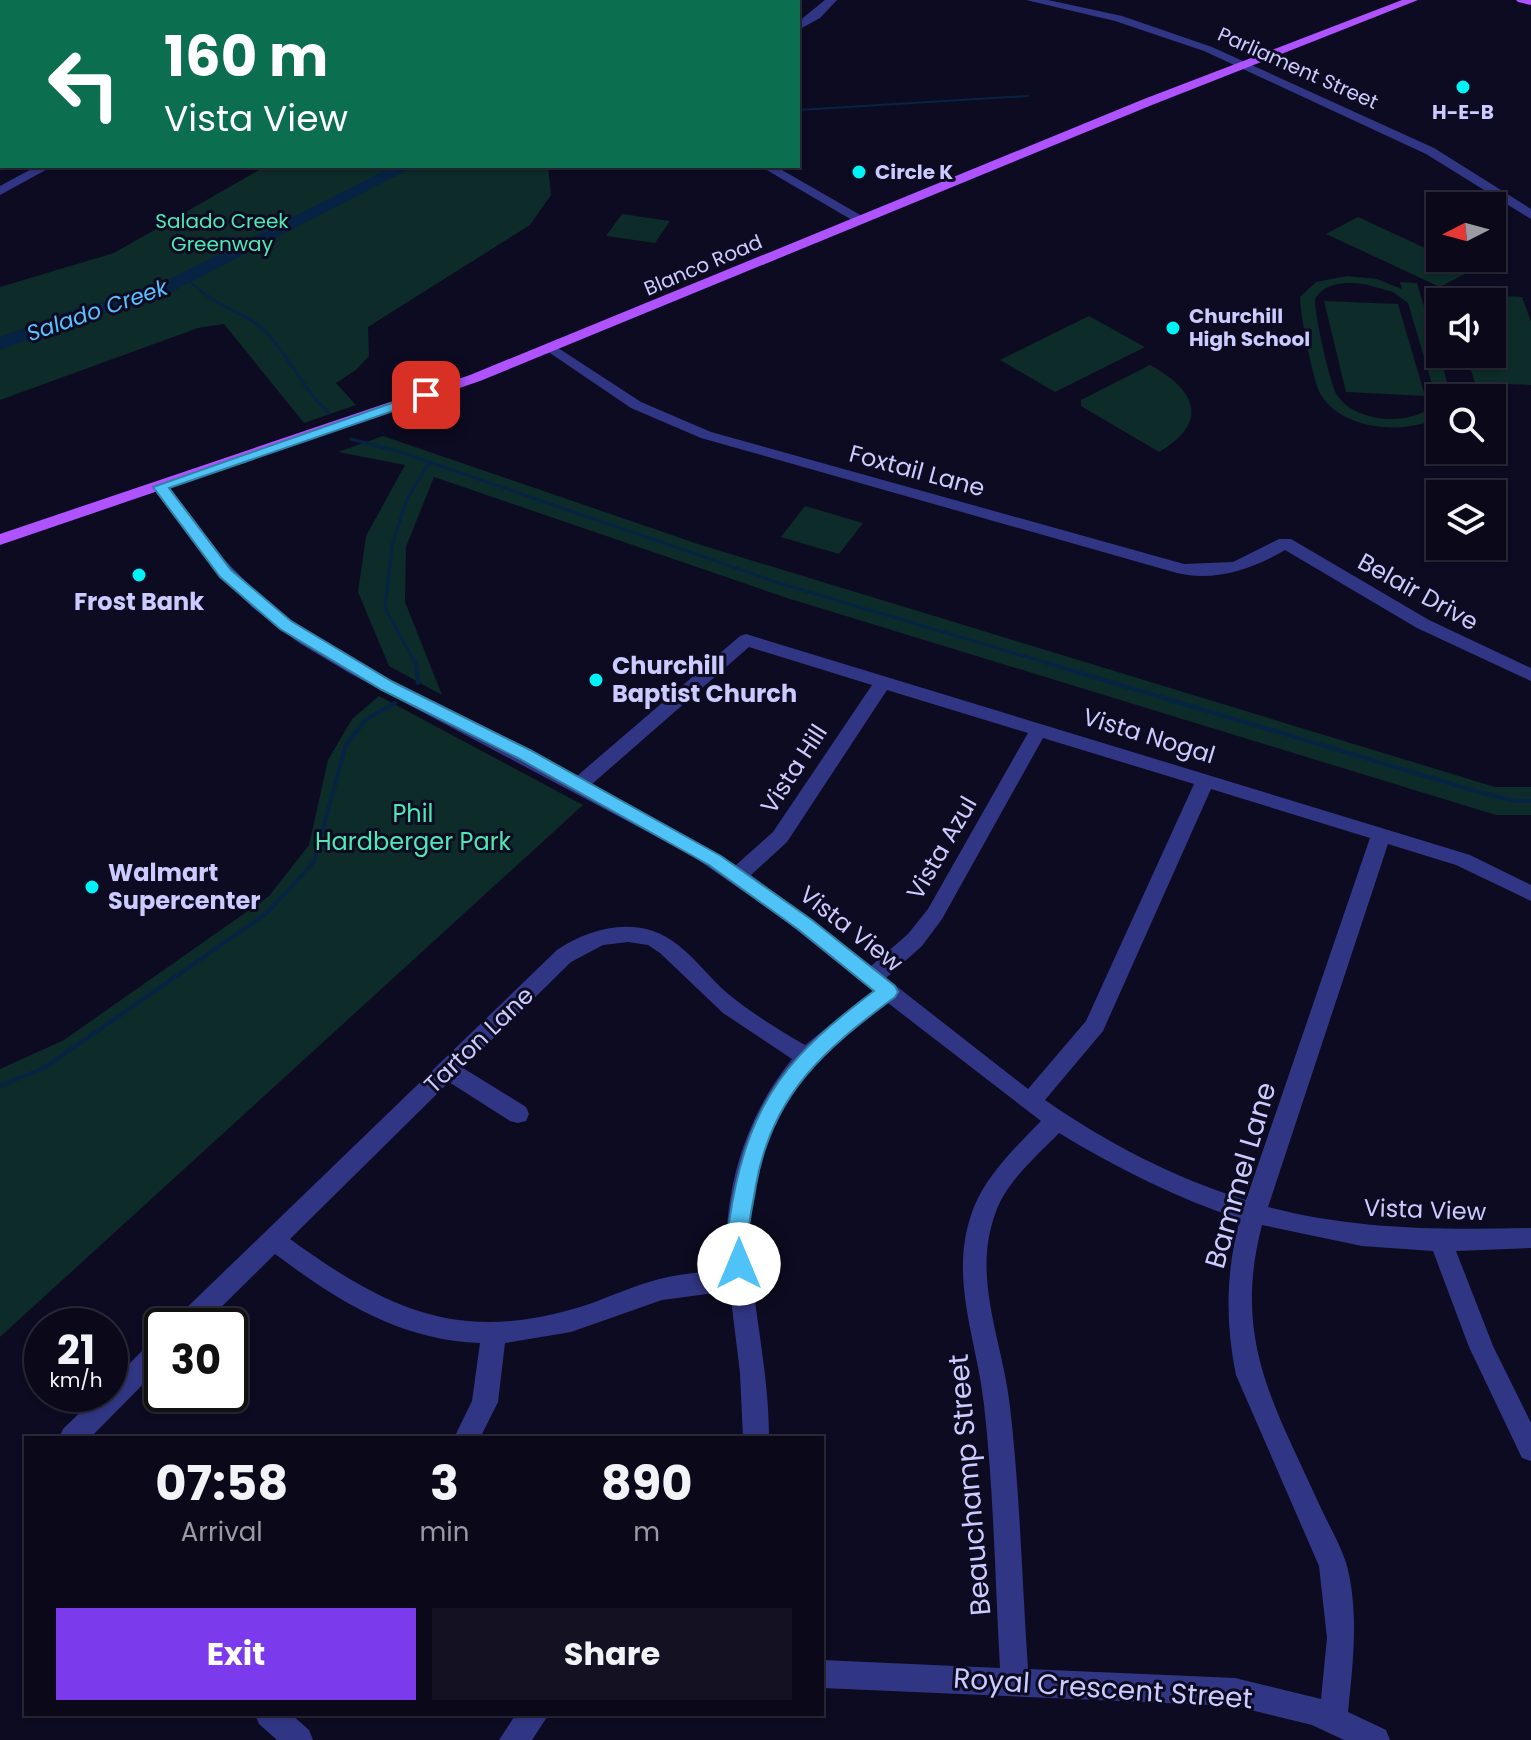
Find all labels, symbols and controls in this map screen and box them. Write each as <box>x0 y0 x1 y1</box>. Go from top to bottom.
text: 160 m <box>164 17 328 96</box>
street label: Parliament Street <box>1213 20 1383 116</box>
icon: left <box>32 32 136 136</box>
marker: H-E-B <box>1454 78 1472 96</box>
text: Vista View <box>164 93 348 144</box>
place label: H-E-B <box>1432 98 1494 126</box>
place label: Circle K <box>875 158 953 186</box>
marker: Circle K <box>850 163 868 181</box>
north arrow <box>1426 192 1506 272</box>
map controls <box>1426 192 1506 560</box>
park label: Salado Creek Greenway <box>155 207 289 258</box>
street label: Blanco Road <box>640 228 766 302</box>
water label: Salado Creek <box>22 271 173 349</box>
button: sound <box>1426 288 1506 368</box>
place label: Churchill High School <box>1189 302 1310 353</box>
marker: Churchill High School <box>1164 319 1182 337</box>
pin <box>392 361 460 429</box>
icon: arrive <box>404 373 448 417</box>
button: search <box>1426 384 1506 464</box>
street label: Foxtail Lane <box>846 437 989 504</box>
button: layers <box>1426 480 1506 560</box>
street label: Belair Drive <box>1352 545 1484 638</box>
marker: Frost Bank <box>130 566 148 584</box>
place label: Frost Bank <box>74 585 204 618</box>
place label: Churchill Baptist Church <box>612 649 797 710</box>
marker: Churchill Baptist Church <box>587 671 605 689</box>
street label: Vista Nogal <box>1079 700 1219 771</box>
street label: Vista Hill <box>752 718 835 820</box>
street label: Vista Azul <box>899 790 984 906</box>
park label: Phil Hardberger Park <box>315 797 512 858</box>
place label: Walmart Supercenter <box>108 856 261 917</box>
marker: Walmart Supercenter <box>83 878 101 896</box>
street label: Vista View <box>793 878 910 980</box>
street label: Tarton Lane <box>417 979 541 1100</box>
street label: Bammel Lane <box>1195 1078 1286 1273</box>
street label: Vista View <box>1363 1191 1487 1228</box>
position arrow <box>697 1222 781 1306</box>
speed limit sign: 30 <box>144 1308 248 1412</box>
text: 21 <box>57 1322 95 1378</box>
street label: Beauchamp Street <box>939 1353 1000 1617</box>
text: km/h <box>49 1366 103 1394</box>
text: 07:58 <box>155 1450 288 1517</box>
text: 3 <box>430 1450 459 1517</box>
text: 890 <box>601 1450 693 1517</box>
text: Arrival <box>181 1514 263 1550</box>
text: min <box>420 1514 469 1550</box>
text: m <box>633 1514 660 1550</box>
button: Exit <box>56 1608 416 1700</box>
button: Share <box>432 1608 792 1700</box>
street label: Royal Crescent Street <box>952 1659 1254 1718</box>

